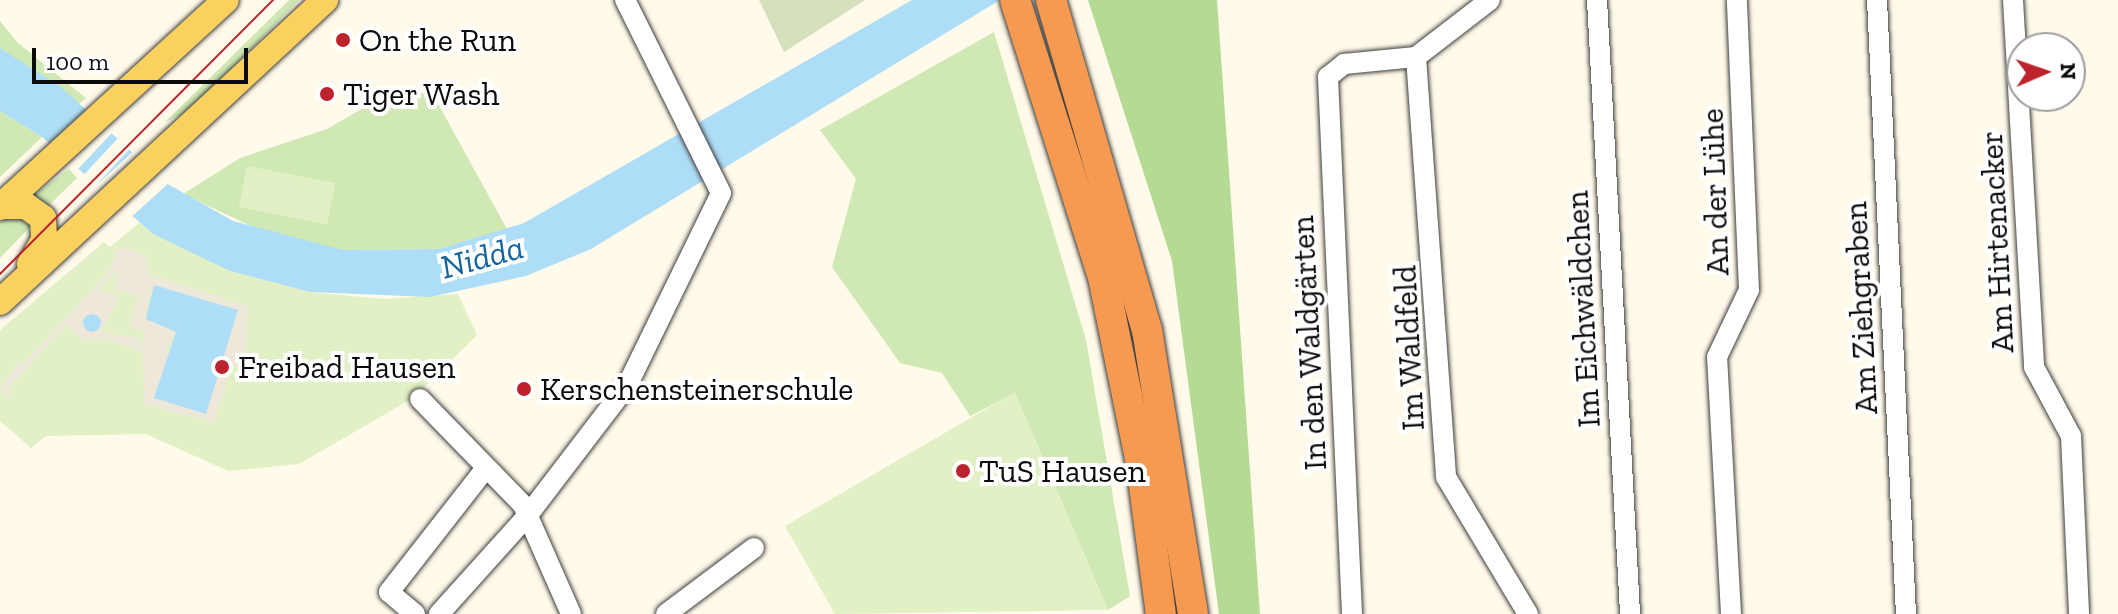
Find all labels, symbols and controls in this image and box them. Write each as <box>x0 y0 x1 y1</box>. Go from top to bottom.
place label: On the Run <box>359 21 516 59</box>
marker: On the Run <box>334 31 352 49</box>
scale bar <box>36 32 252 82</box>
north arrow <box>2006 32 2086 112</box>
text: 100 m <box>46 47 109 76</box>
text: N <box>2055 62 2082 80</box>
place label: Tiger Wash <box>343 75 501 113</box>
marker: Tiger Wash <box>318 85 336 103</box>
street label: An der Lühe <box>1693 107 1737 277</box>
street label: Am Hirtenacker <box>1972 130 2022 354</box>
street label: Im Eichwäldchen <box>1558 190 1608 428</box>
street label: Am Ziehgraben <box>1836 201 1886 415</box>
street label: In den Waldgärten <box>1283 214 1335 472</box>
water label: Nidda <box>436 226 528 288</box>
street label: Im Waldfeld <box>1385 264 1433 432</box>
place label: Freibad Hausen <box>238 348 455 386</box>
marker: Freibad Hausen <box>213 358 231 376</box>
place label: Kerschensteinerschule <box>540 370 853 408</box>
marker: Kerschensteinerschule <box>515 380 533 398</box>
place label: TuS Hausen <box>979 452 1146 490</box>
marker: TuS Hausen <box>954 462 972 480</box>

